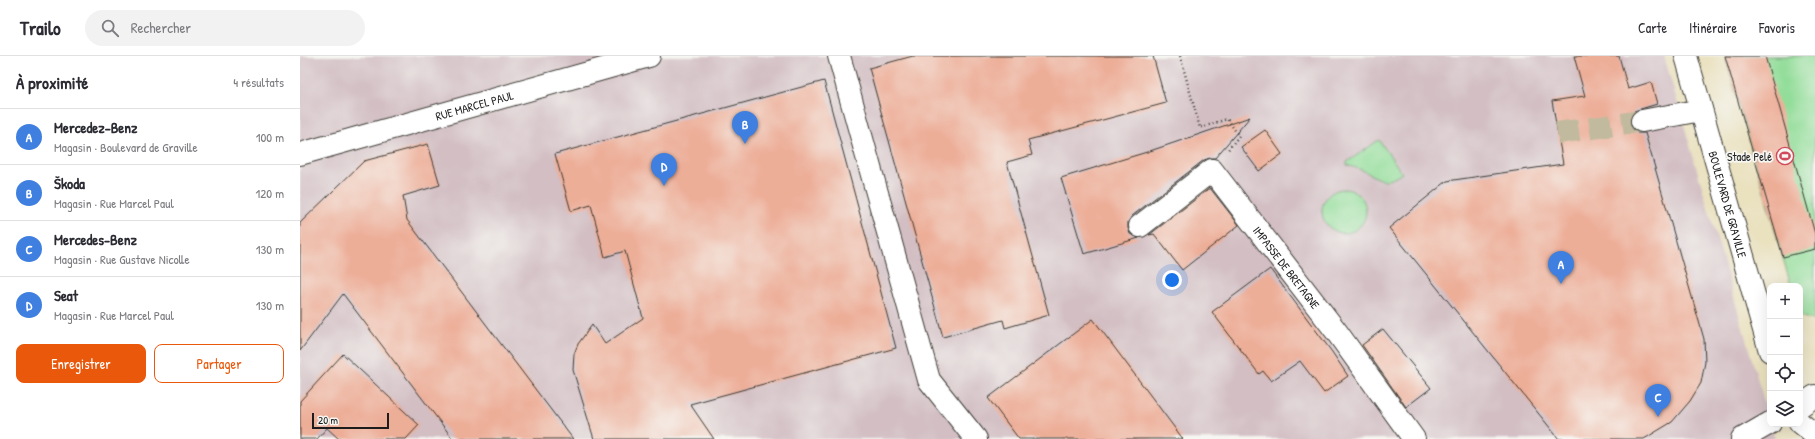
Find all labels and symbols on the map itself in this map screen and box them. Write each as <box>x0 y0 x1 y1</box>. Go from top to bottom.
street label: RUE MARCEL PAUL <box>433 86 516 124</box>
pin: B <box>732 111 758 144</box>
sports icon: Stade Pelé <box>1775 146 1795 166</box>
place label: Stade Pelé <box>1727 148 1772 165</box>
street label: BOULEVARD DE GRAVILLE <box>1705 149 1752 260</box>
pin: D <box>651 153 677 186</box>
street label: IMPASSE DE BRETAGNE <box>1250 222 1325 313</box>
pin: A <box>1548 251 1574 284</box>
your location <box>1162 270 1182 290</box>
pin: C <box>1645 384 1671 417</box>
scale bar <box>312 411 389 430</box>

